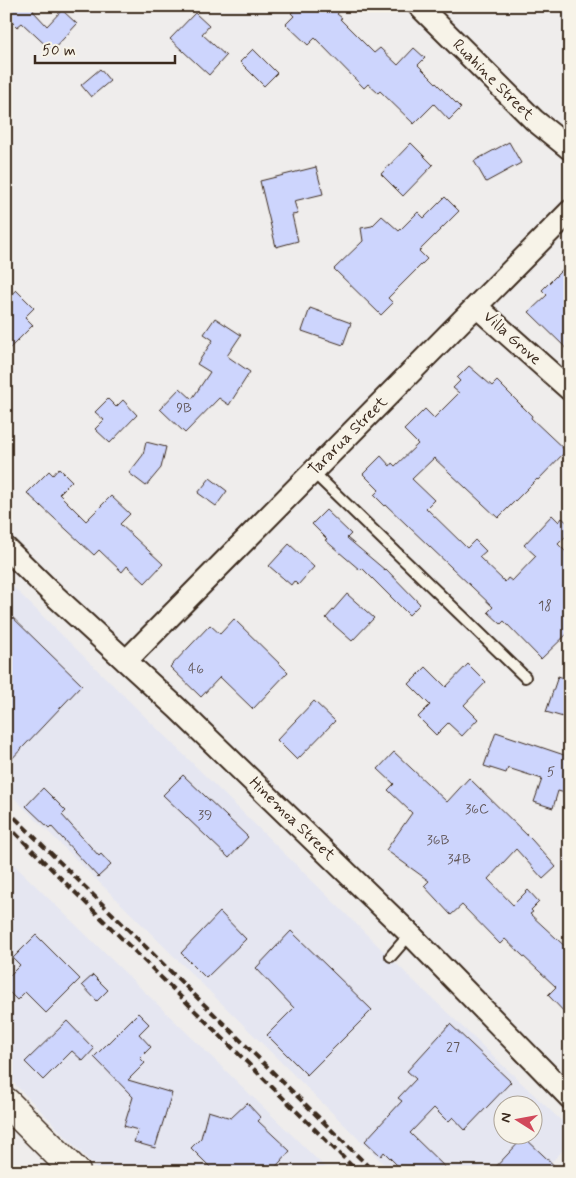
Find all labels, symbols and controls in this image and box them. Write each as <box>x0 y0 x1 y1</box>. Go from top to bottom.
scale bar <box>35 32 175 64</box>
street label: Ruahine Street <box>448 35 539 126</box>
text: 50 m <box>42 41 76 61</box>
street label: Villa Grove <box>478 306 546 370</box>
street label: Tararua Street <box>304 391 393 480</box>
house number: 9B <box>176 399 192 417</box>
house number: 18 <box>538 597 552 615</box>
house number: 46 <box>188 660 204 678</box>
house number: 5 <box>547 763 555 781</box>
street label: Hinemoa Street <box>244 772 340 866</box>
house number: 36C <box>465 800 489 818</box>
house number: 39 <box>198 806 212 824</box>
house number: 36B <box>427 831 450 849</box>
house number: 34B <box>447 850 471 868</box>
house number: 27 <box>446 1038 460 1056</box>
north arrow <box>494 1096 544 1146</box>
text: N <box>496 1111 516 1124</box>

